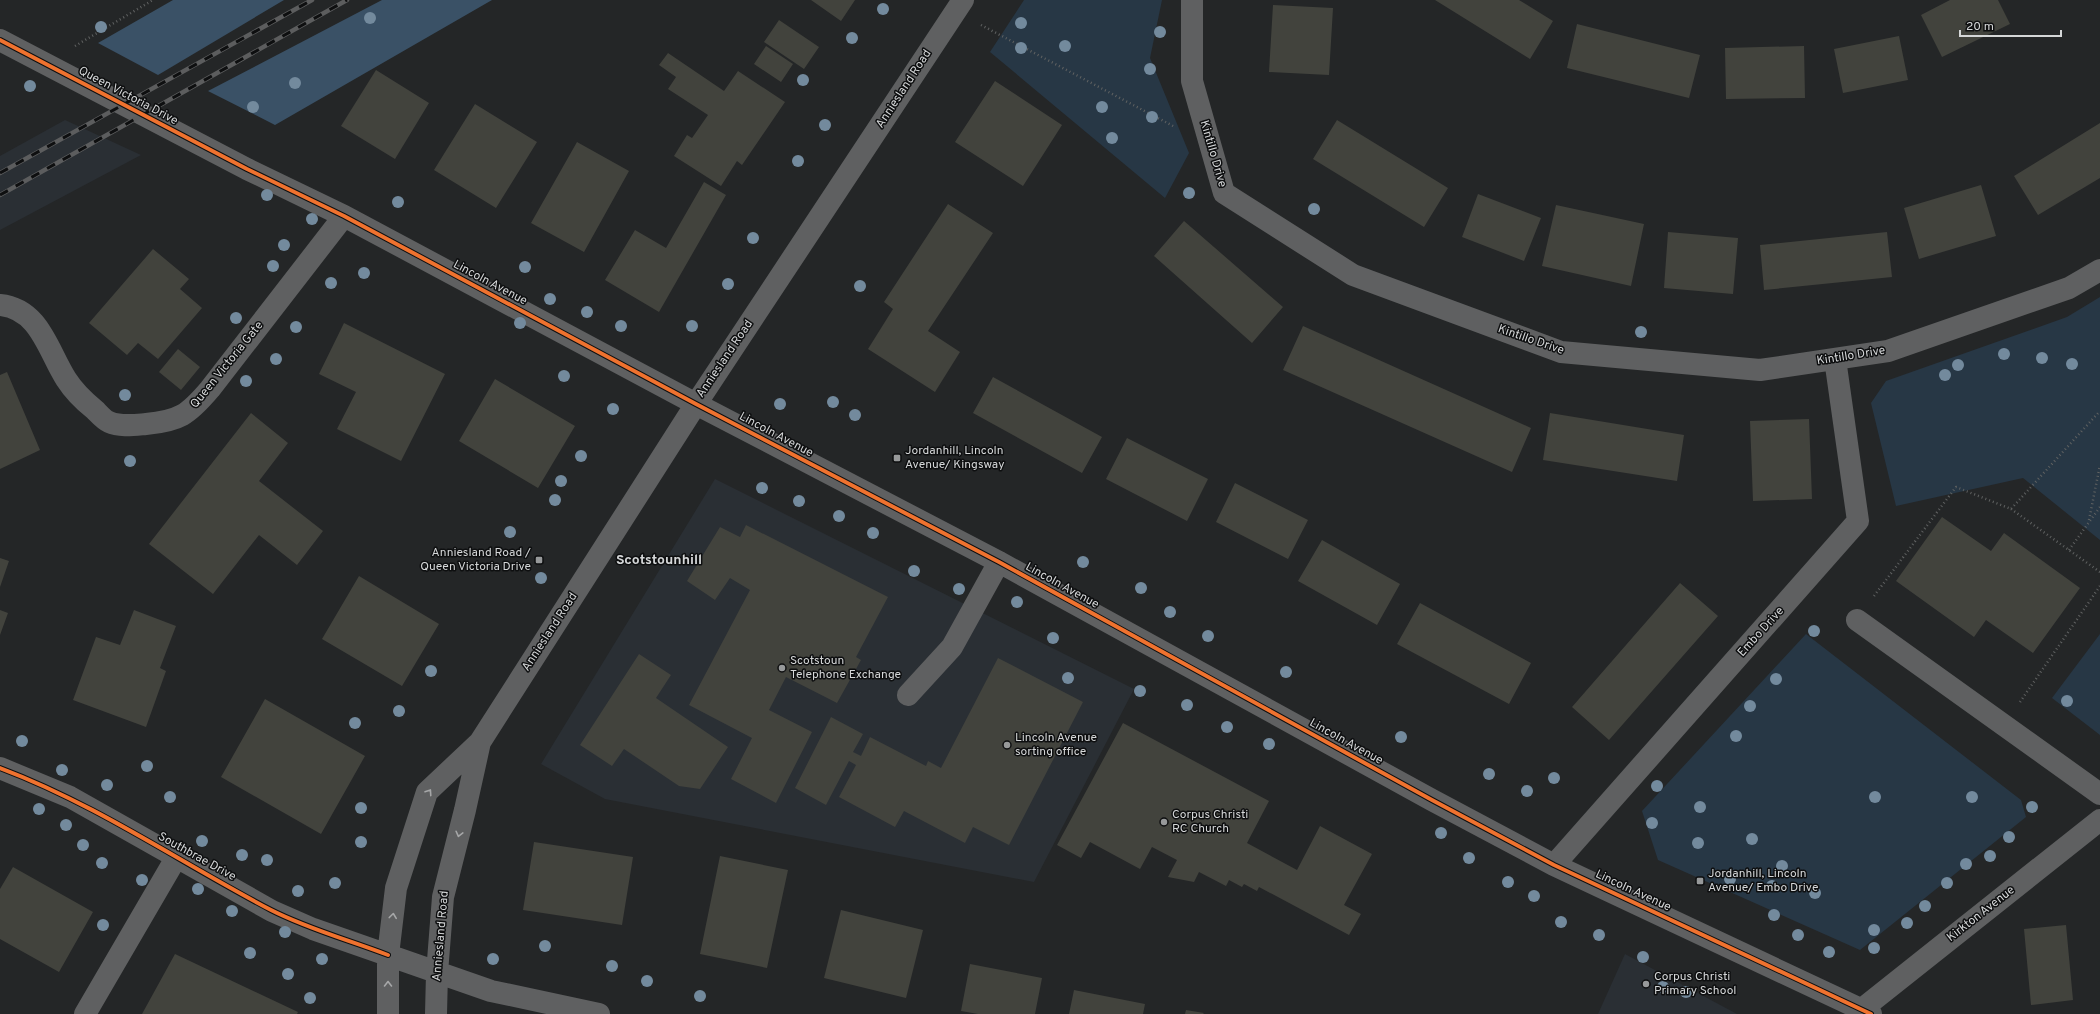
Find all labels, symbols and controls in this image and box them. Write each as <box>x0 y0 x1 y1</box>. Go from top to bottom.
scale bar <box>1960 12 2061 38</box>
text: 20 m <box>1966 19 1994 35</box>
street label: Anniesland Road <box>873 47 935 131</box>
street label: Queen Victoria Drive <box>75 63 181 129</box>
street label: Kintillo Drive <box>1196 119 1230 189</box>
street label: Lincoln Avenue <box>450 257 530 309</box>
street label: Anniesland Road <box>693 317 757 401</box>
street label: Queen Victoria Gate <box>187 318 267 412</box>
street label: Kintillo Drive <box>1496 321 1566 359</box>
street label: Kintillo Drive <box>1816 343 1886 369</box>
street label: Lincoln Avenue <box>736 409 816 461</box>
place label: Jordanhill, Lincoln Avenue/ Kingsway <box>905 443 1004 473</box>
marker: Jordanhill, Lincoln Avenue/ Kingsway <box>892 453 902 463</box>
place label: Anniesland Road / Queen Victoria Drive <box>420 545 531 575</box>
district label: Scotstounhill <box>616 552 702 569</box>
marker: Anniesland Road / Queen Victoria Drive <box>534 555 544 565</box>
street label: Lincoln Avenue <box>1022 559 1102 613</box>
street label: Anniesland Road <box>519 590 581 674</box>
street label: Embo Drive <box>1734 604 1788 660</box>
place label: Scotstoun Telephone Exchange <box>790 653 901 683</box>
marker: Scotstoun Telephone Exchange <box>777 663 787 673</box>
street label: Lincoln Avenue <box>1306 715 1386 769</box>
place label: Lincoln Avenue sorting office <box>1015 730 1097 760</box>
marker: Lincoln Avenue sorting office <box>1002 740 1012 750</box>
one-way arrow <box>424 789 431 796</box>
place label: Corpus Christi RC Church <box>1172 807 1248 837</box>
marker: Corpus Christi RC Church <box>1159 817 1169 827</box>
street label: Southbrae Drive <box>155 829 239 885</box>
one-way arrow <box>455 830 464 837</box>
street label: Lincoln Avenue <box>1593 866 1673 916</box>
place label: Jordanhill, Lincoln Avenue/ Embo Drive <box>1708 866 1818 896</box>
marker: Jordanhill, Lincoln Avenue/ Embo Drive <box>1695 876 1705 886</box>
street label: Kirkton Avenue <box>1944 882 2018 946</box>
street label: Anniesland Road <box>429 890 453 982</box>
one-way arrow <box>388 913 397 919</box>
place label: Corpus Christi Primary School <box>1654 969 1737 999</box>
marker: Corpus Christi Primary School <box>1641 979 1651 989</box>
one-way arrow <box>384 981 392 987</box>

